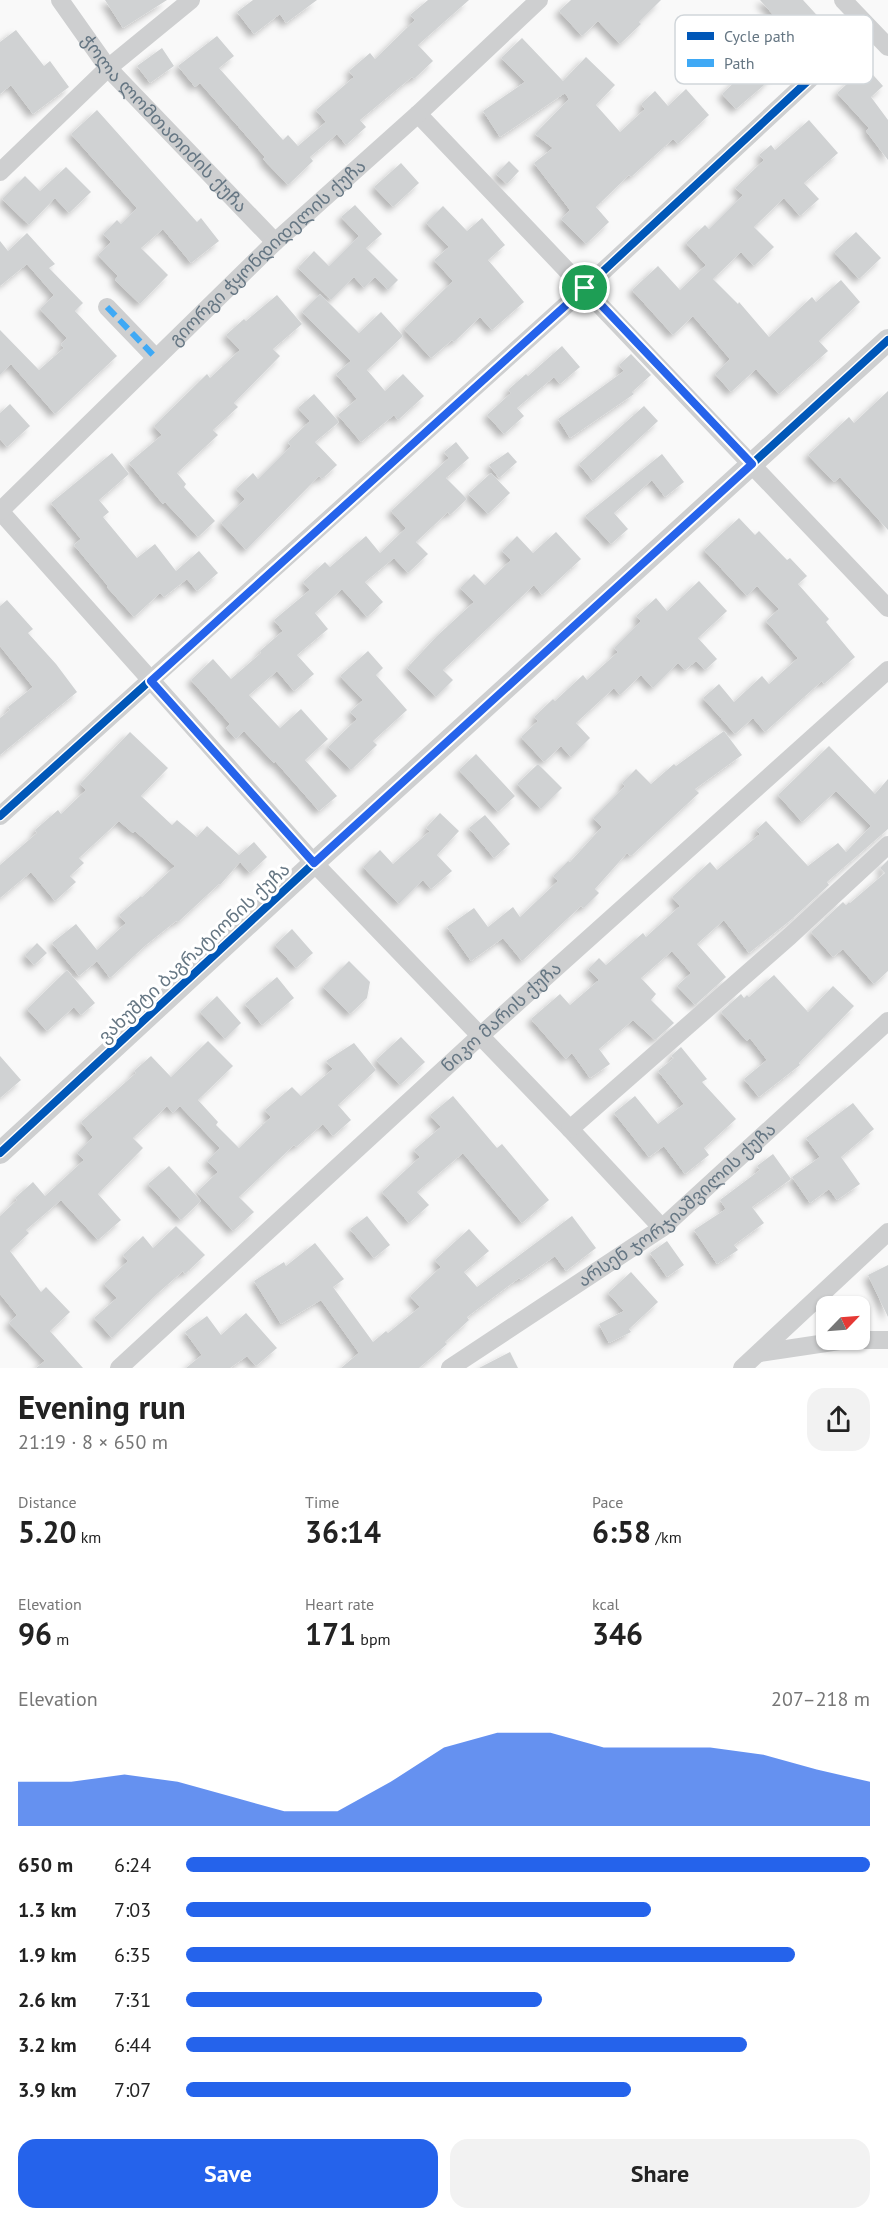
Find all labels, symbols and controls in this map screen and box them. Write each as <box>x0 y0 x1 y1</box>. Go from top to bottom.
legend <box>675 15 873 84</box>
text: Cycle path <box>724 26 795 46</box>
street label: ჭოლა ლომთათიძის ქუჩა <box>77 29 253 217</box>
text: Path <box>724 53 755 73</box>
street label: გიორგი ჭყონდიდელის ქუჩა <box>164 154 370 350</box>
pin <box>559 262 610 313</box>
icon: arrive <box>568 271 601 304</box>
street label: ვახუშტი ბაგრატიონის ქუჩა <box>93 858 294 1048</box>
street label: ნიკო მარის ქუჩა <box>436 957 566 1077</box>
street label: არსენ ჯორჯიაშვილის ქუჩა <box>573 1117 780 1292</box>
north arrow <box>816 1296 870 1350</box>
map controls <box>816 1296 870 1350</box>
text: Evening run <box>18 1385 186 1428</box>
button: share <box>807 1388 870 1451</box>
text: 21:19 · 8 × 650 m <box>18 1429 168 1455</box>
text: Distance <box>18 1492 77 1512</box>
text: Time <box>305 1492 339 1512</box>
text: Pace <box>592 1492 623 1512</box>
text: 5.20 <box>18 1512 76 1551</box>
text: 36:14 <box>305 1512 381 1551</box>
text: 6:58 <box>592 1512 651 1551</box>
text: km <box>76 1527 101 1547</box>
text: /km <box>651 1527 682 1547</box>
text: Elevation <box>18 1594 82 1614</box>
text: Heart rate <box>305 1594 374 1614</box>
text: kcal <box>592 1594 619 1614</box>
text: 96 <box>18 1614 52 1653</box>
text: 171 <box>305 1614 356 1653</box>
text: 346 <box>592 1614 643 1653</box>
text: m <box>52 1629 69 1649</box>
text: bpm <box>356 1629 391 1649</box>
text: Elevation <box>18 1686 98 1712</box>
text: 207–218 m <box>771 1686 870 1712</box>
text: 650 m <box>18 1852 73 1878</box>
text: 6:24 <box>114 1852 151 1878</box>
text: 1.3 km <box>18 1897 77 1923</box>
text: 7:03 <box>114 1897 151 1923</box>
text: 1.9 km <box>18 1942 77 1968</box>
text: 6:35 <box>114 1942 151 1968</box>
text: 2.6 km <box>18 1987 77 2013</box>
text: 7:31 <box>114 1987 151 2013</box>
text: 3.2 km <box>18 2032 77 2058</box>
text: 6:44 <box>114 2032 151 2058</box>
text: 3.9 km <box>18 2077 77 2103</box>
text: 7:07 <box>114 2077 151 2103</box>
button: Save <box>18 2139 438 2208</box>
button: Share <box>450 2139 870 2208</box>

